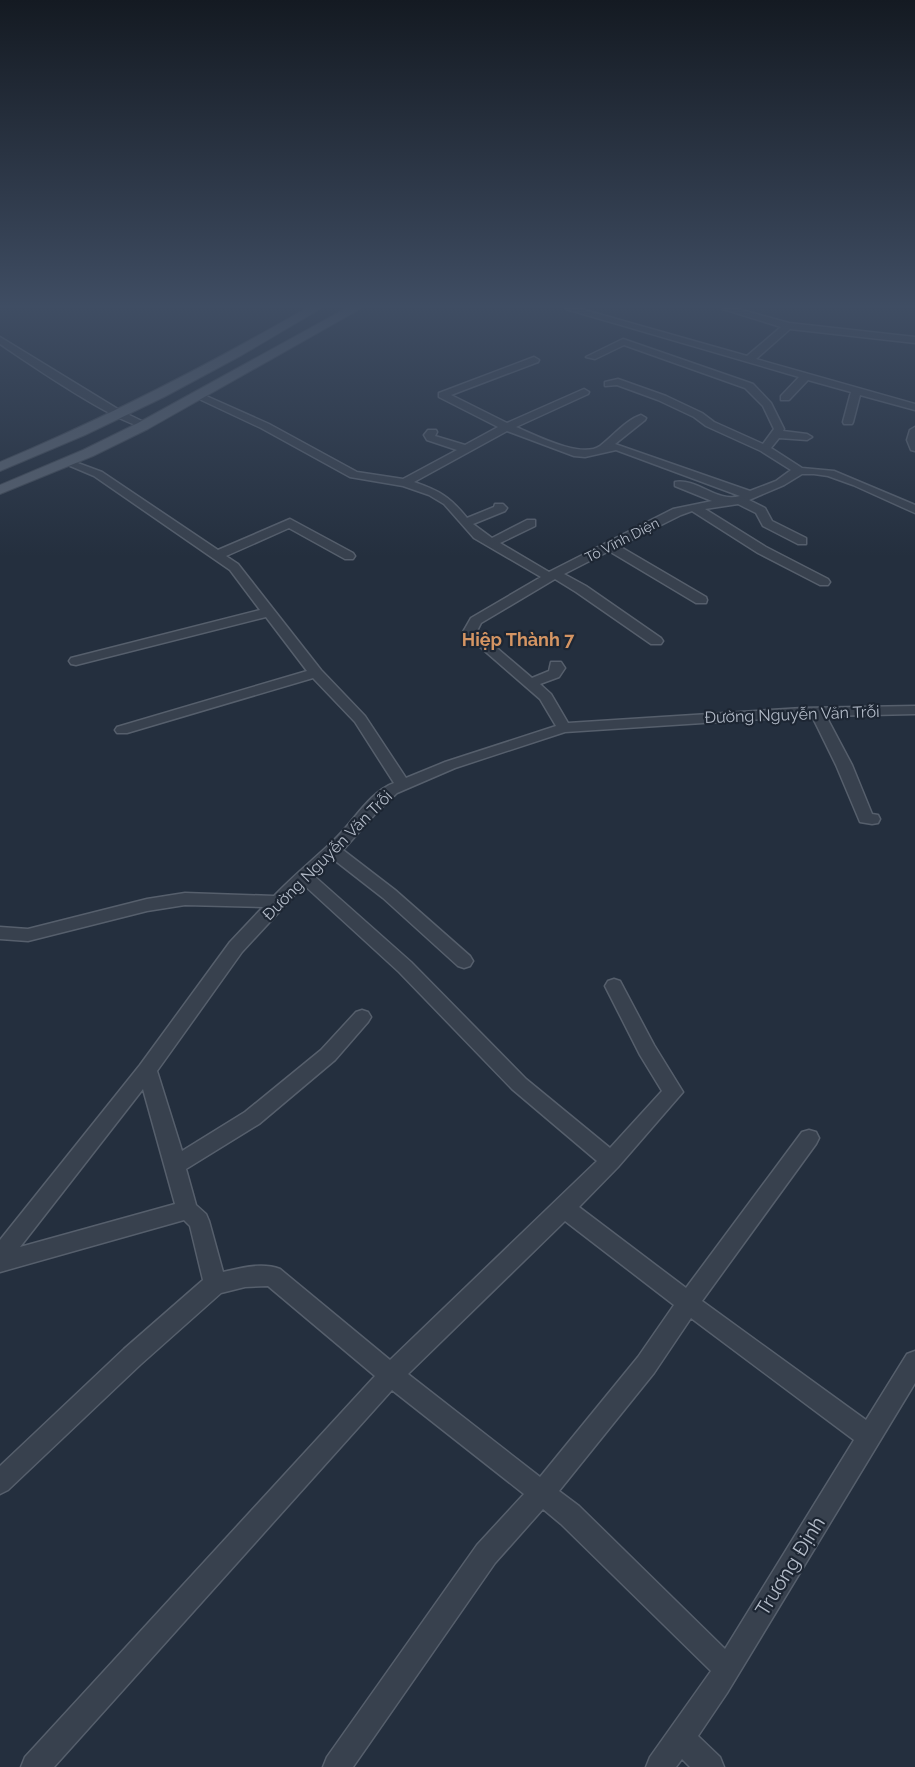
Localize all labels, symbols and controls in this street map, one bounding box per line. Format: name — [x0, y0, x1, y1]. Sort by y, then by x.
street label: Tô Vĩnh Diện — [582, 515, 662, 565]
district label: Hiệp Thành 7 — [462, 629, 575, 650]
street label: Đường Nguyễn Văn Trỗi — [704, 702, 880, 727]
street label: Đường Nguyễn Văn Trỗi — [259, 787, 396, 924]
street label: Trương Định — [750, 1512, 830, 1620]

